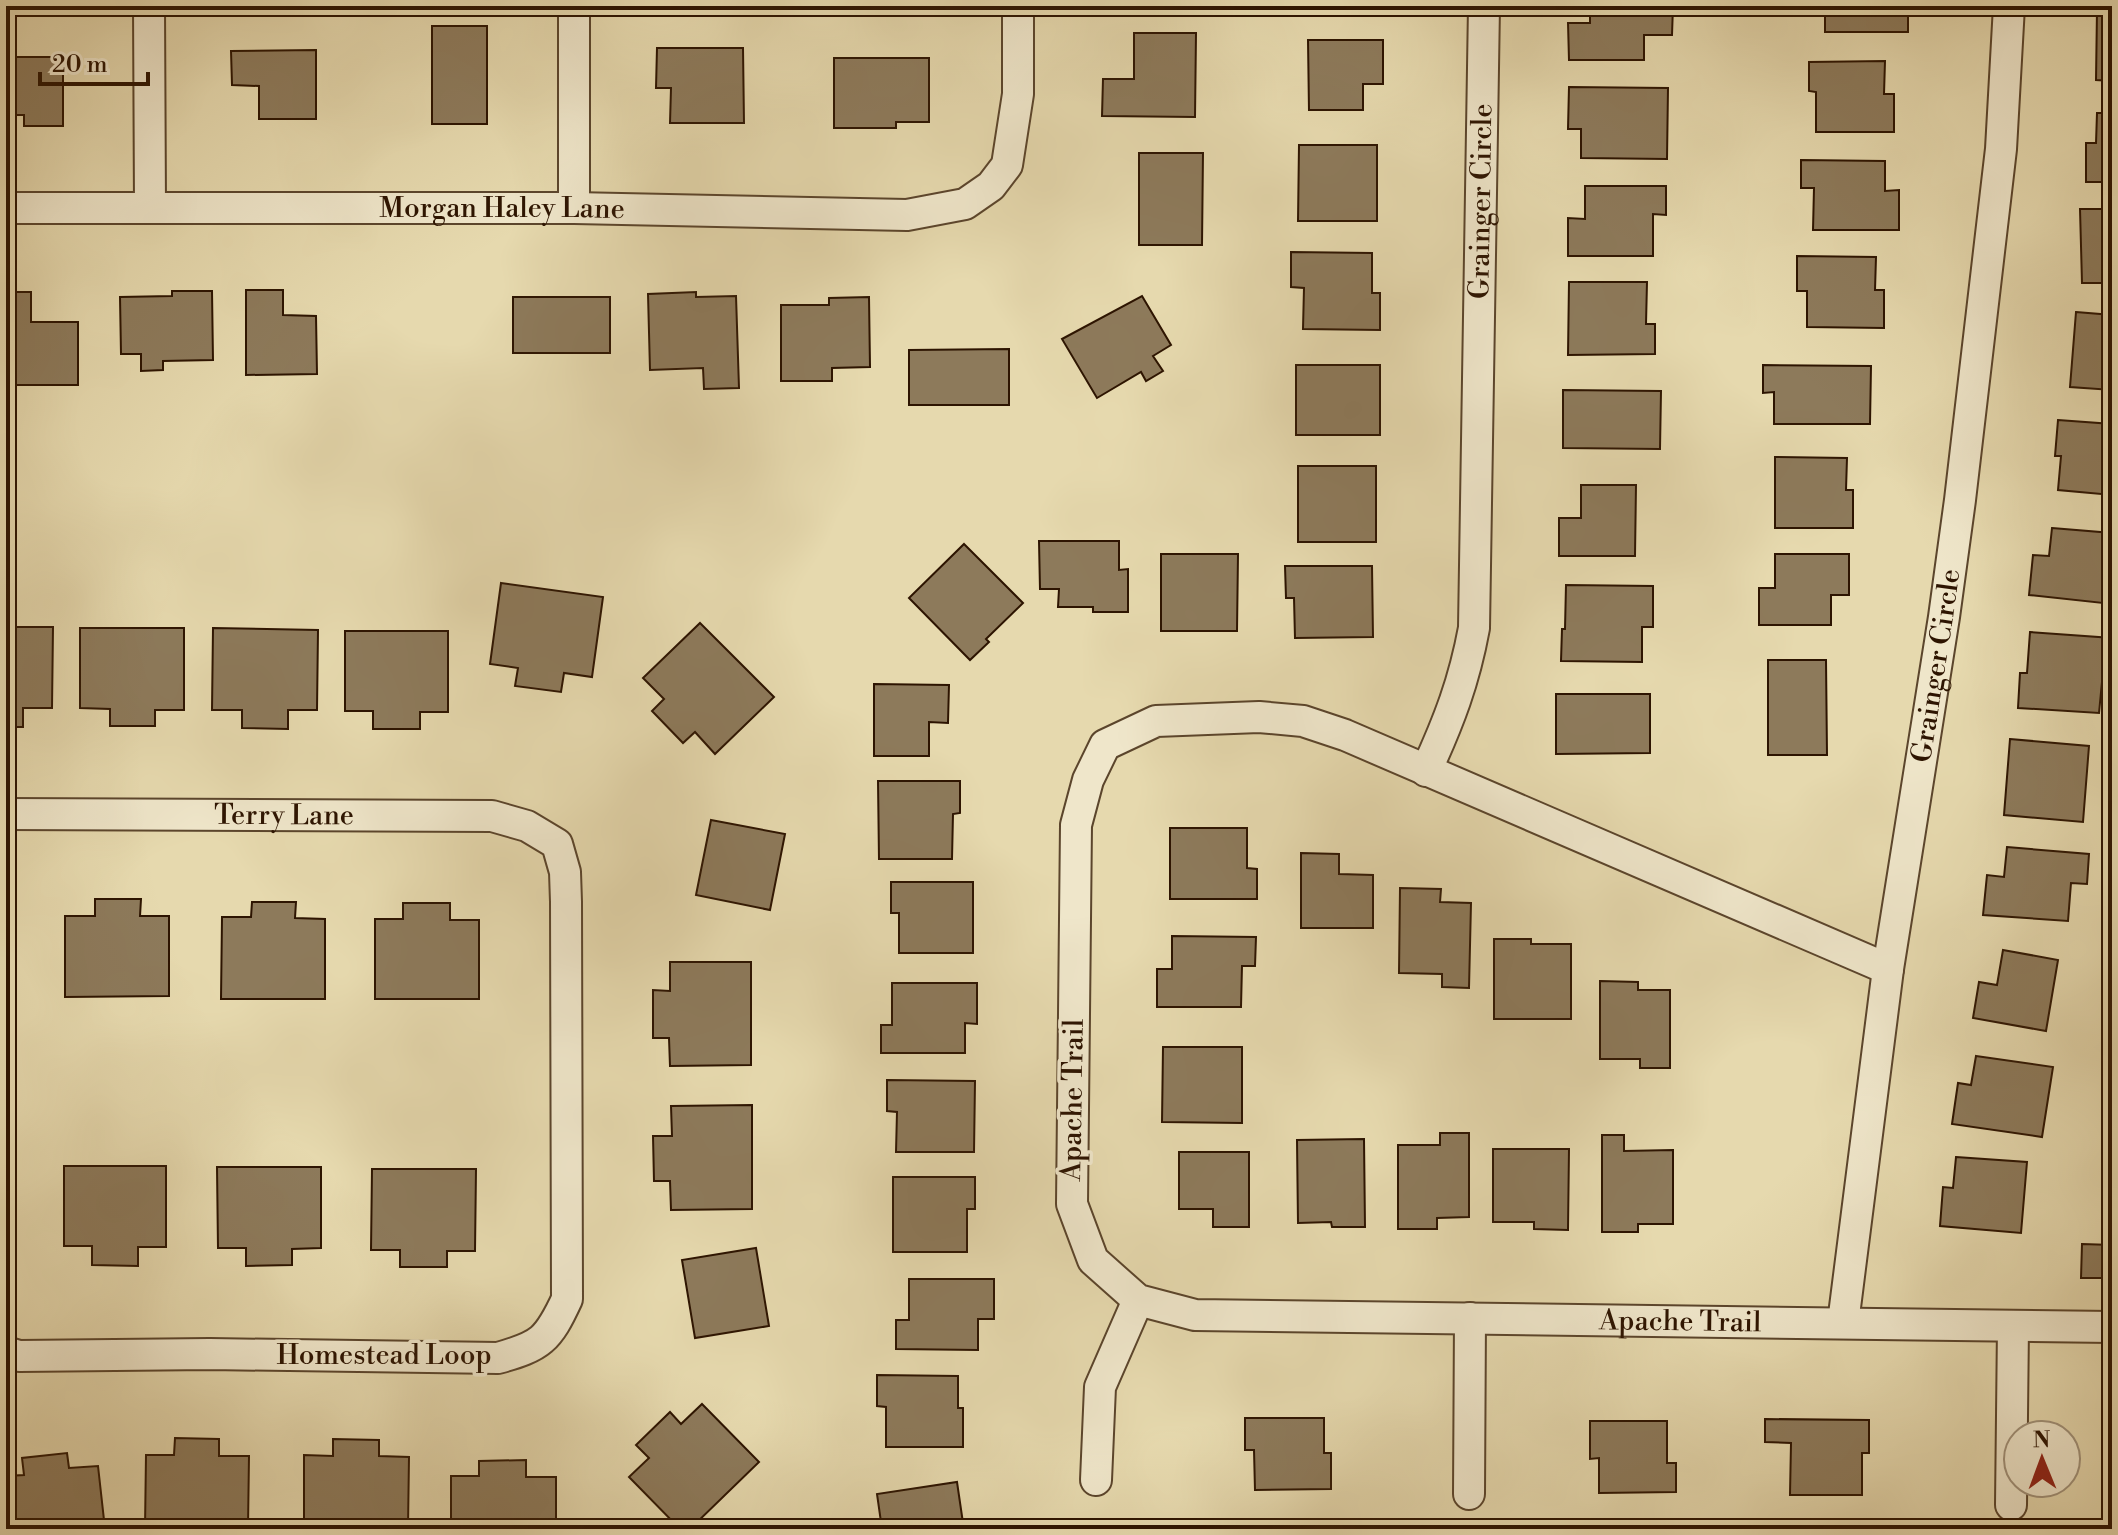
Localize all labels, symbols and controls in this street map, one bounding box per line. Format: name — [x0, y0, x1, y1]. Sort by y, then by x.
scale bar — [40, 36, 148, 86]
text: 20 m — [52, 50, 108, 80]
street label: Grainger Circle — [1462, 103, 1500, 299]
street label: Morgan Haley Lane — [379, 191, 625, 227]
street label: Grainger Circle — [1904, 567, 1968, 765]
street label: Terry Lane — [214, 797, 354, 833]
street label: Apache Trail — [1054, 1019, 1092, 1182]
street label: Apache Trail — [1598, 1303, 1762, 1340]
street label: Homestead Loop — [276, 1338, 492, 1373]
north arrow — [2002, 1419, 2082, 1499]
text: N — [2033, 1427, 2051, 1454]

